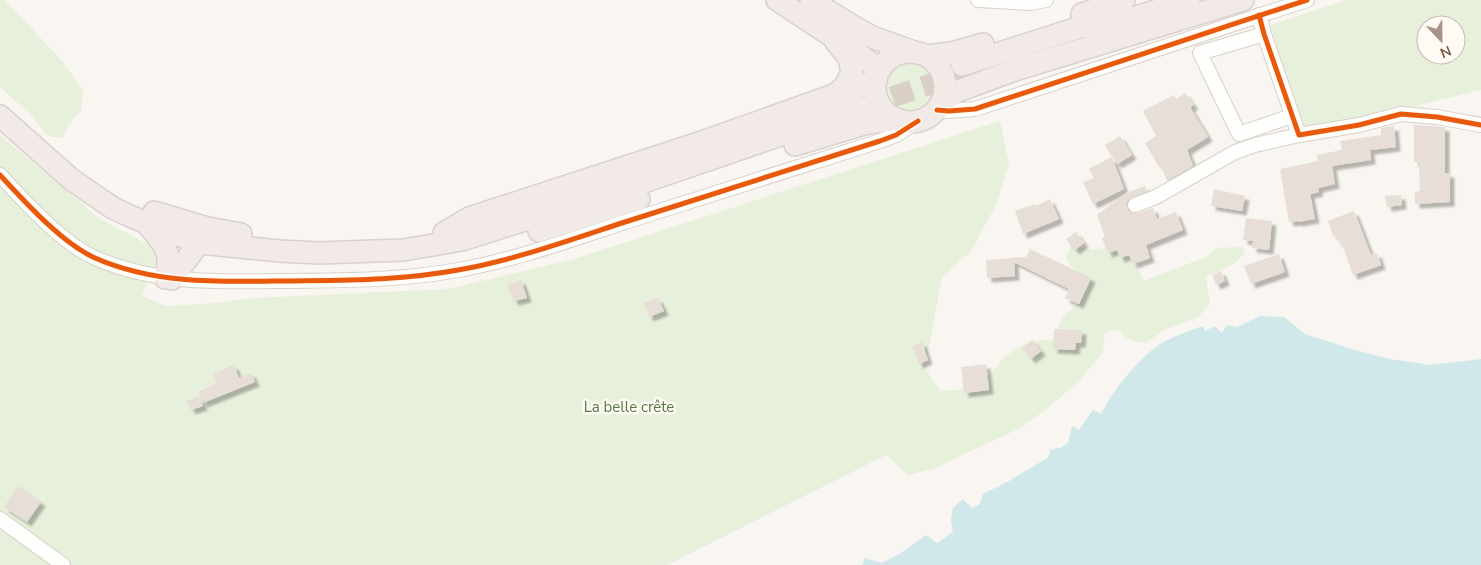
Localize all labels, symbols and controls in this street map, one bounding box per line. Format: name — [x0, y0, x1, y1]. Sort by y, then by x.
north arrow — [1416, 15, 1466, 65]
text: N — [1437, 41, 1454, 62]
park label: La belle crête — [584, 397, 674, 417]

